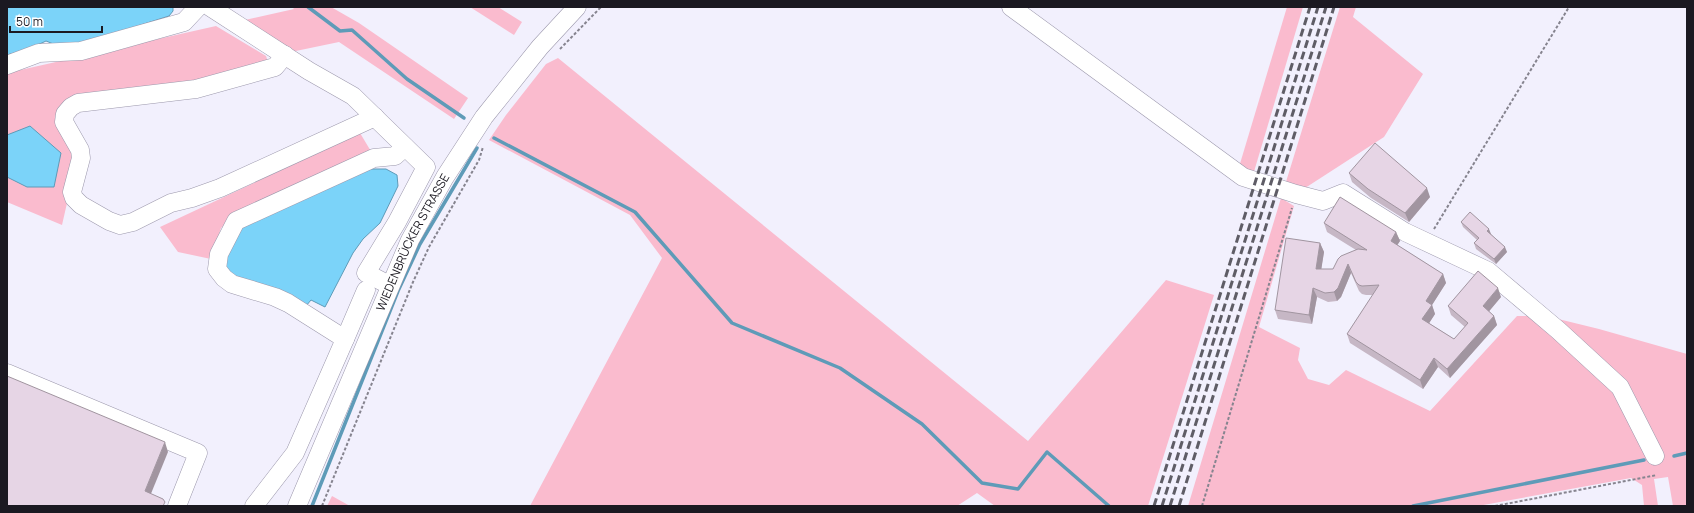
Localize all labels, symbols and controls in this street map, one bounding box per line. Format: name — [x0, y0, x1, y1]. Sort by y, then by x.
scale bar — [10, 8, 102, 34]
text: 50 m — [16, 13, 43, 30]
street label: WIEDENBRÜCKER STRASSE — [372, 170, 453, 314]

